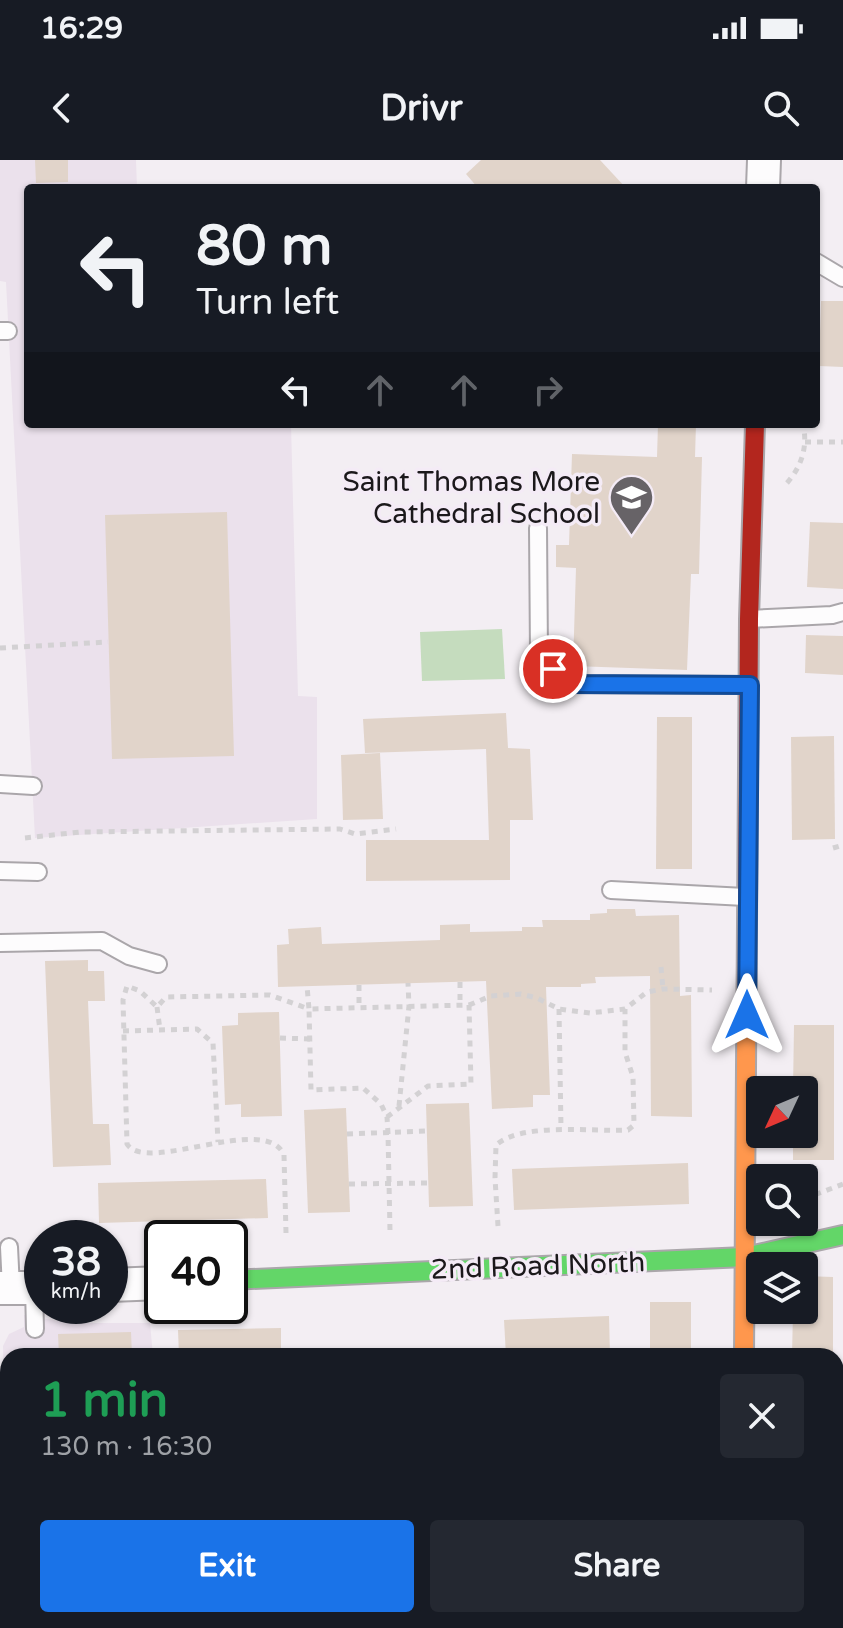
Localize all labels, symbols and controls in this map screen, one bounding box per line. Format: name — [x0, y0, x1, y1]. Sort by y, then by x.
text: 16:29 — [40, 10, 123, 47]
icon: back — [40, 86, 84, 130]
icon: search — [759, 86, 803, 130]
text: Drivr — [380, 87, 463, 130]
text: 80 m — [196, 213, 332, 280]
icon: left — [64, 216, 168, 320]
text: Turn left — [196, 281, 339, 324]
icon: left — [274, 368, 318, 412]
icon: ahead — [358, 368, 402, 412]
icon: ahead — [442, 368, 486, 412]
icon: right — [526, 368, 570, 412]
place label: Saint Thomas More Cathedral School — [342, 465, 600, 531]
school or university icon: Saint Thomas More Cathedral School — [607, 474, 655, 537]
pin — [519, 635, 587, 703]
icon: arrive — [531, 647, 575, 691]
position arrow — [705, 973, 789, 1057]
north arrow — [746, 1076, 818, 1148]
map controls — [746, 1076, 818, 1324]
button: search — [746, 1164, 818, 1236]
speed limit sign: 40 — [144, 1220, 248, 1324]
text: 38 — [51, 1238, 101, 1286]
street label: 2nd Road North — [430, 1245, 646, 1287]
button: layers — [746, 1252, 818, 1324]
text: km/h — [51, 1280, 101, 1304]
text: 1 min — [40, 1372, 168, 1430]
button: close — [720, 1374, 804, 1458]
text: 130 m · 16:30 — [40, 1431, 212, 1462]
button: Exit — [40, 1520, 414, 1612]
button: Share — [430, 1520, 804, 1612]

